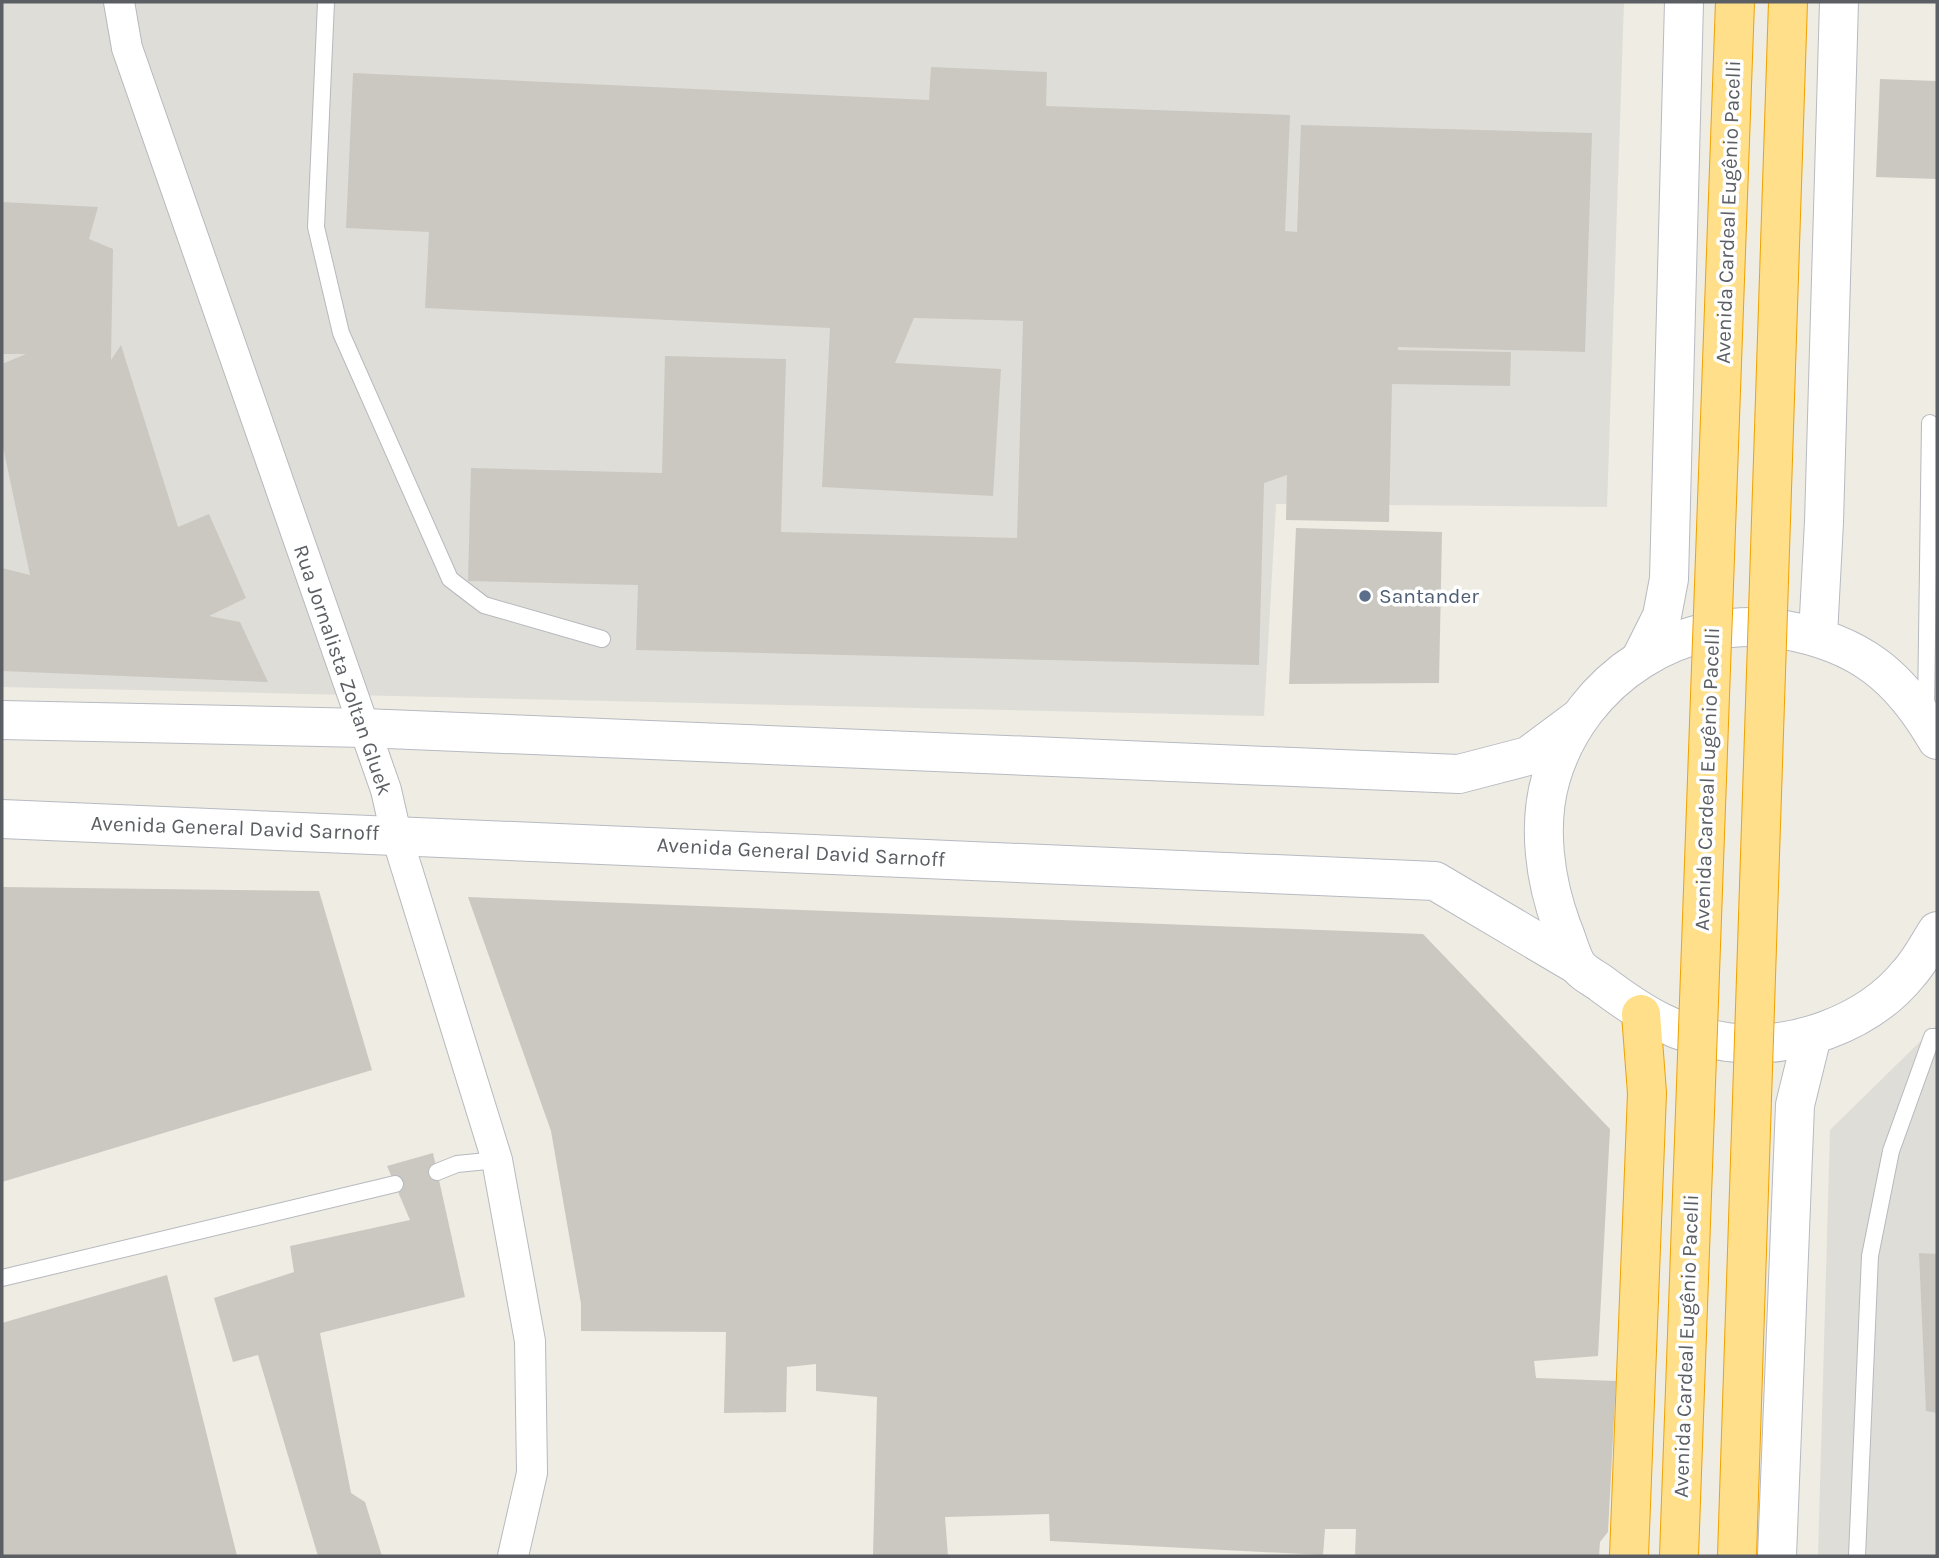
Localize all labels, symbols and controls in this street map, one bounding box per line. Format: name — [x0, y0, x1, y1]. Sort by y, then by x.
street label: Avenida Cardeal Eugênio Pacelli — [1711, 60, 1745, 364]
street label: Rua Jornalista Zoltan Gluek — [289, 542, 397, 798]
place label: Santander — [1379, 584, 1479, 608]
marker: Santander — [1357, 588, 1373, 604]
street label: Avenida Cardeal Eugênio Pacelli — [1690, 627, 1724, 931]
street label: Avenida General David Sarnoff — [90, 811, 380, 845]
street label: Avenida General David Sarnoff — [656, 832, 947, 872]
street label: Avenida Cardeal Eugênio Pacelli — [1669, 1194, 1703, 1498]

